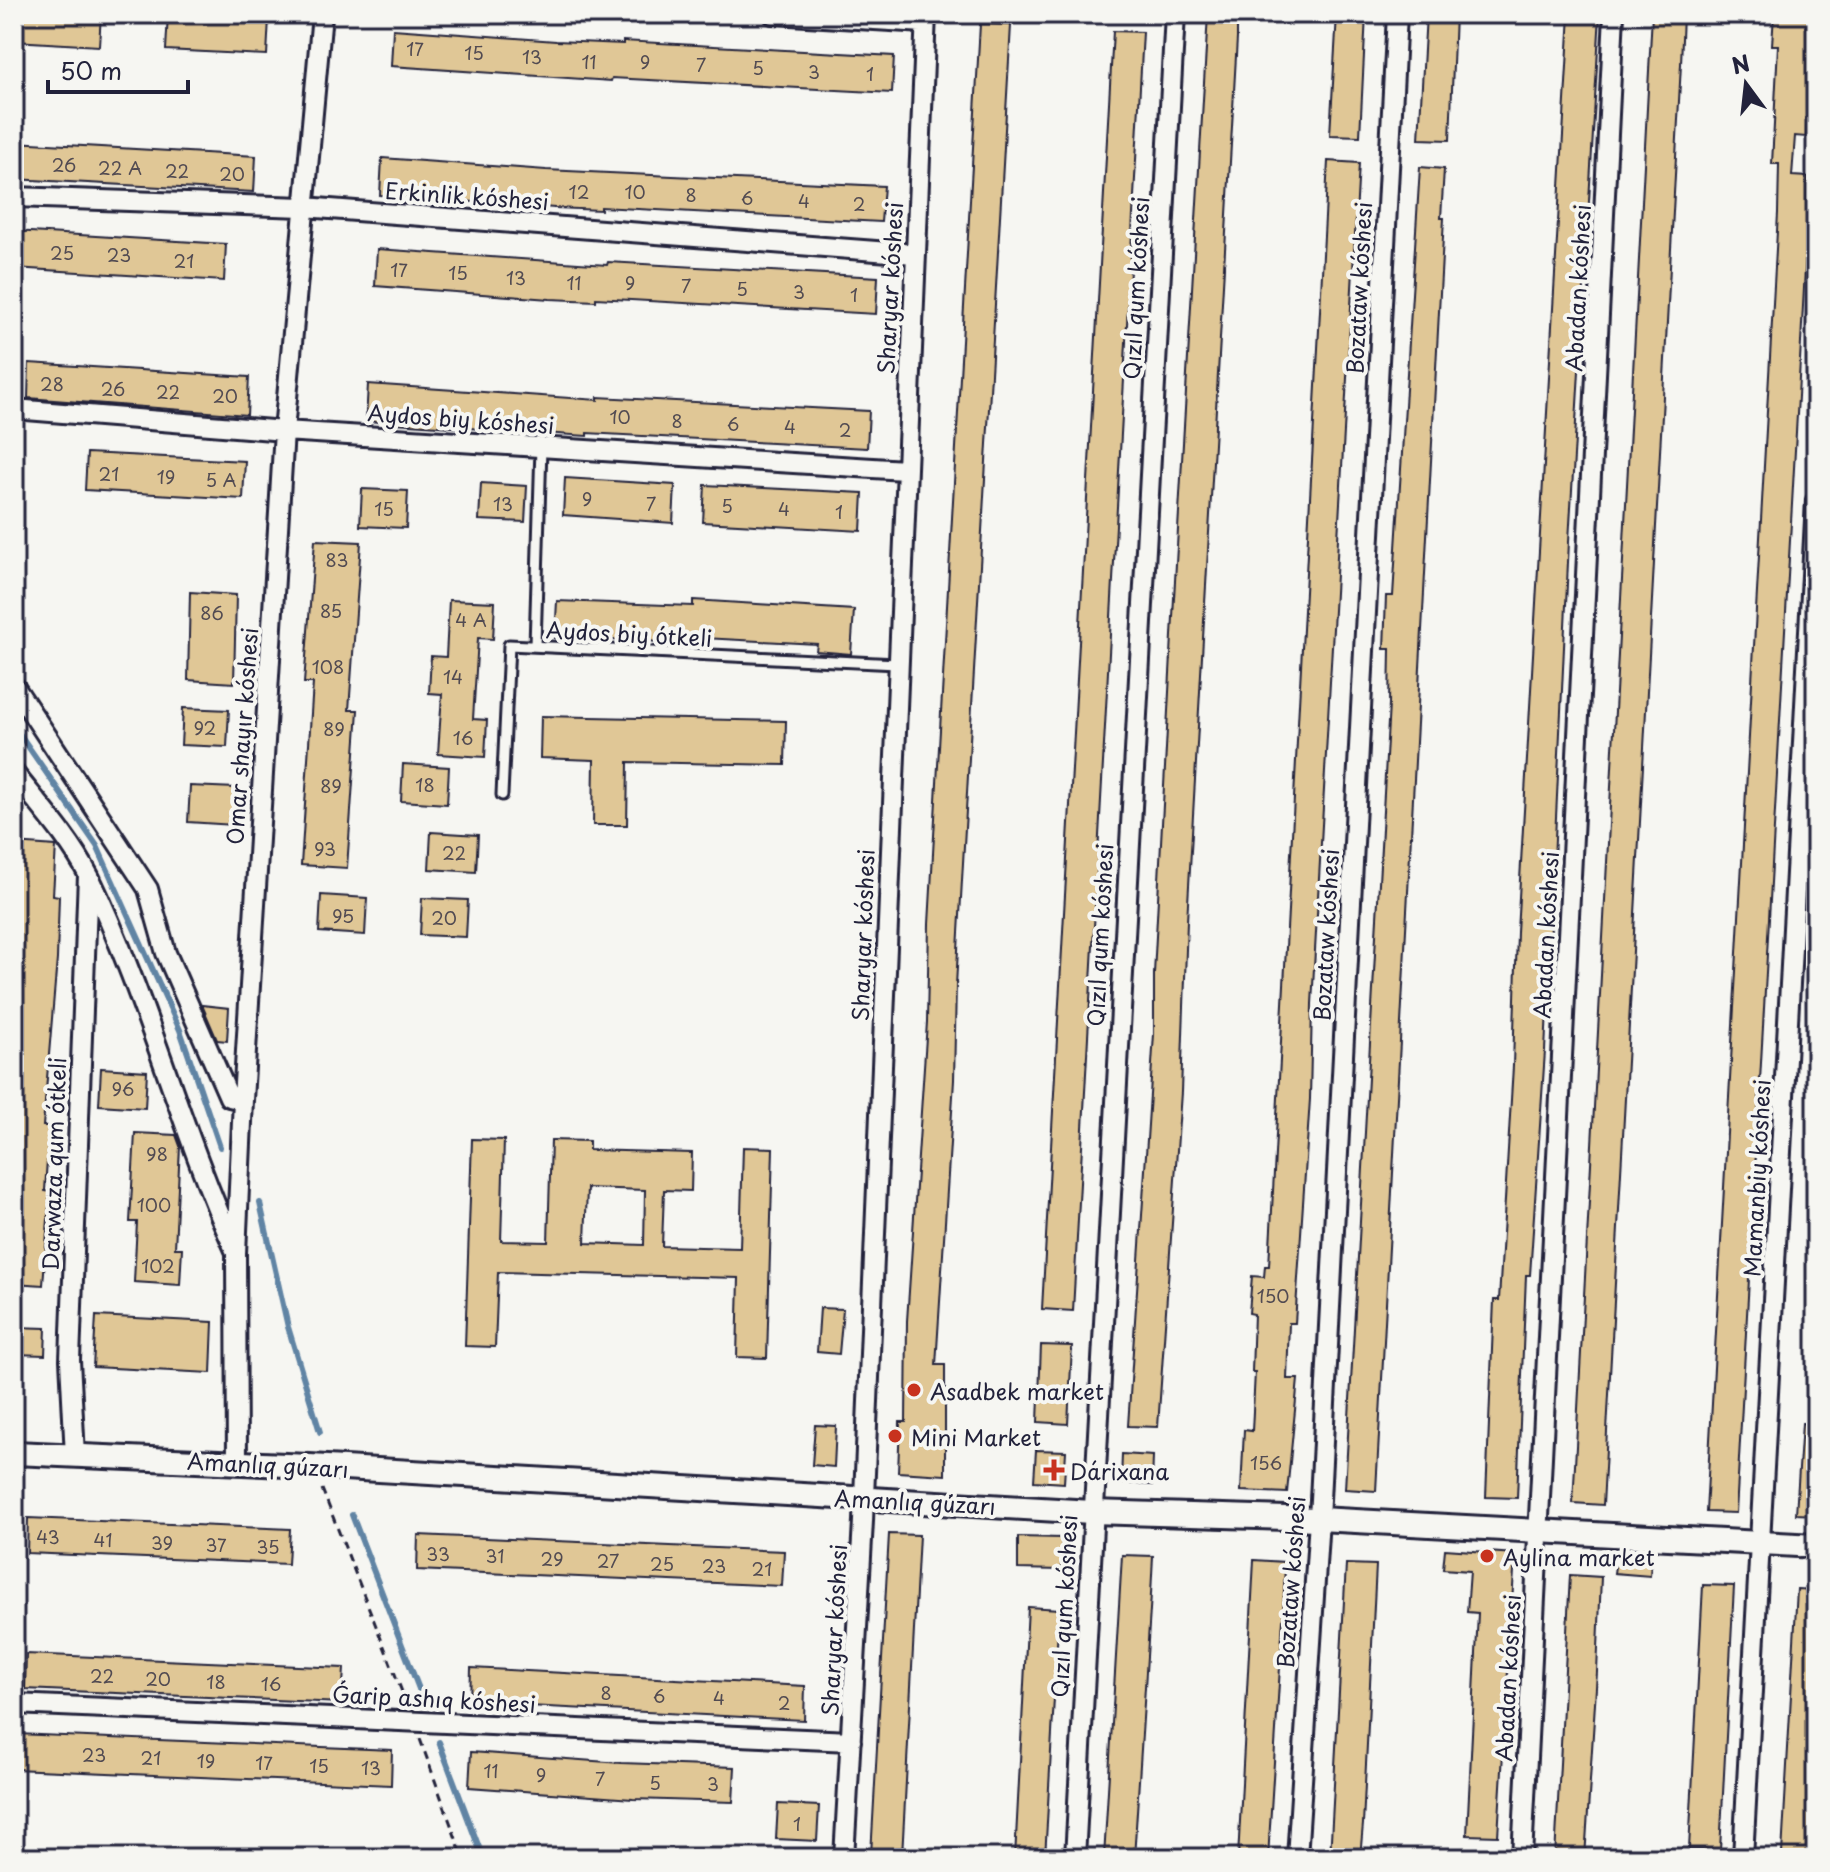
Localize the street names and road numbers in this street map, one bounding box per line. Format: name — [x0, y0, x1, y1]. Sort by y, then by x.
street label: Erkinlik kóshesi — [384, 173, 550, 217]
street label: Qızıl qum kóshesi — [1114, 196, 1156, 380]
street label: Sharyar kóshesi — [868, 201, 910, 375]
street label: Bozataw kóshesi — [1337, 201, 1379, 375]
street label: Abadan kóshesi — [1556, 204, 1598, 372]
street label: Aydos biy kóshesi — [366, 395, 556, 441]
street label: Aydos biy ótkeli — [545, 612, 713, 654]
street label: Omar shayır kóshesi — [217, 626, 265, 846]
street label: Qızıl qum kóshesi — [1078, 843, 1120, 1027]
street label: Sharyar kóshesi — [843, 848, 881, 1022]
street label: Bozataw kóshesi — [1304, 848, 1346, 1022]
street label: Abadan kóshesi — [1524, 851, 1566, 1019]
street label: Darwaza qum ótkeli — [33, 1057, 73, 1271]
street label: Mamanbiy kóshesi — [1734, 1078, 1778, 1278]
street label: Amanlıq gúzarı — [186, 1443, 350, 1485]
street label: Amanlıq gúzarı — [833, 1480, 997, 1522]
street label: Bozataw kóshesi — [1268, 1495, 1312, 1669]
street label: Qızıl qum kóshesi — [1042, 1514, 1084, 1698]
street label: Sharyar kóshesi — [812, 1543, 854, 1717]
street label: Abadan kóshesi — [1486, 1594, 1528, 1762]
street label: Ǵarip ashıq kóshesi — [331, 1676, 537, 1720]

